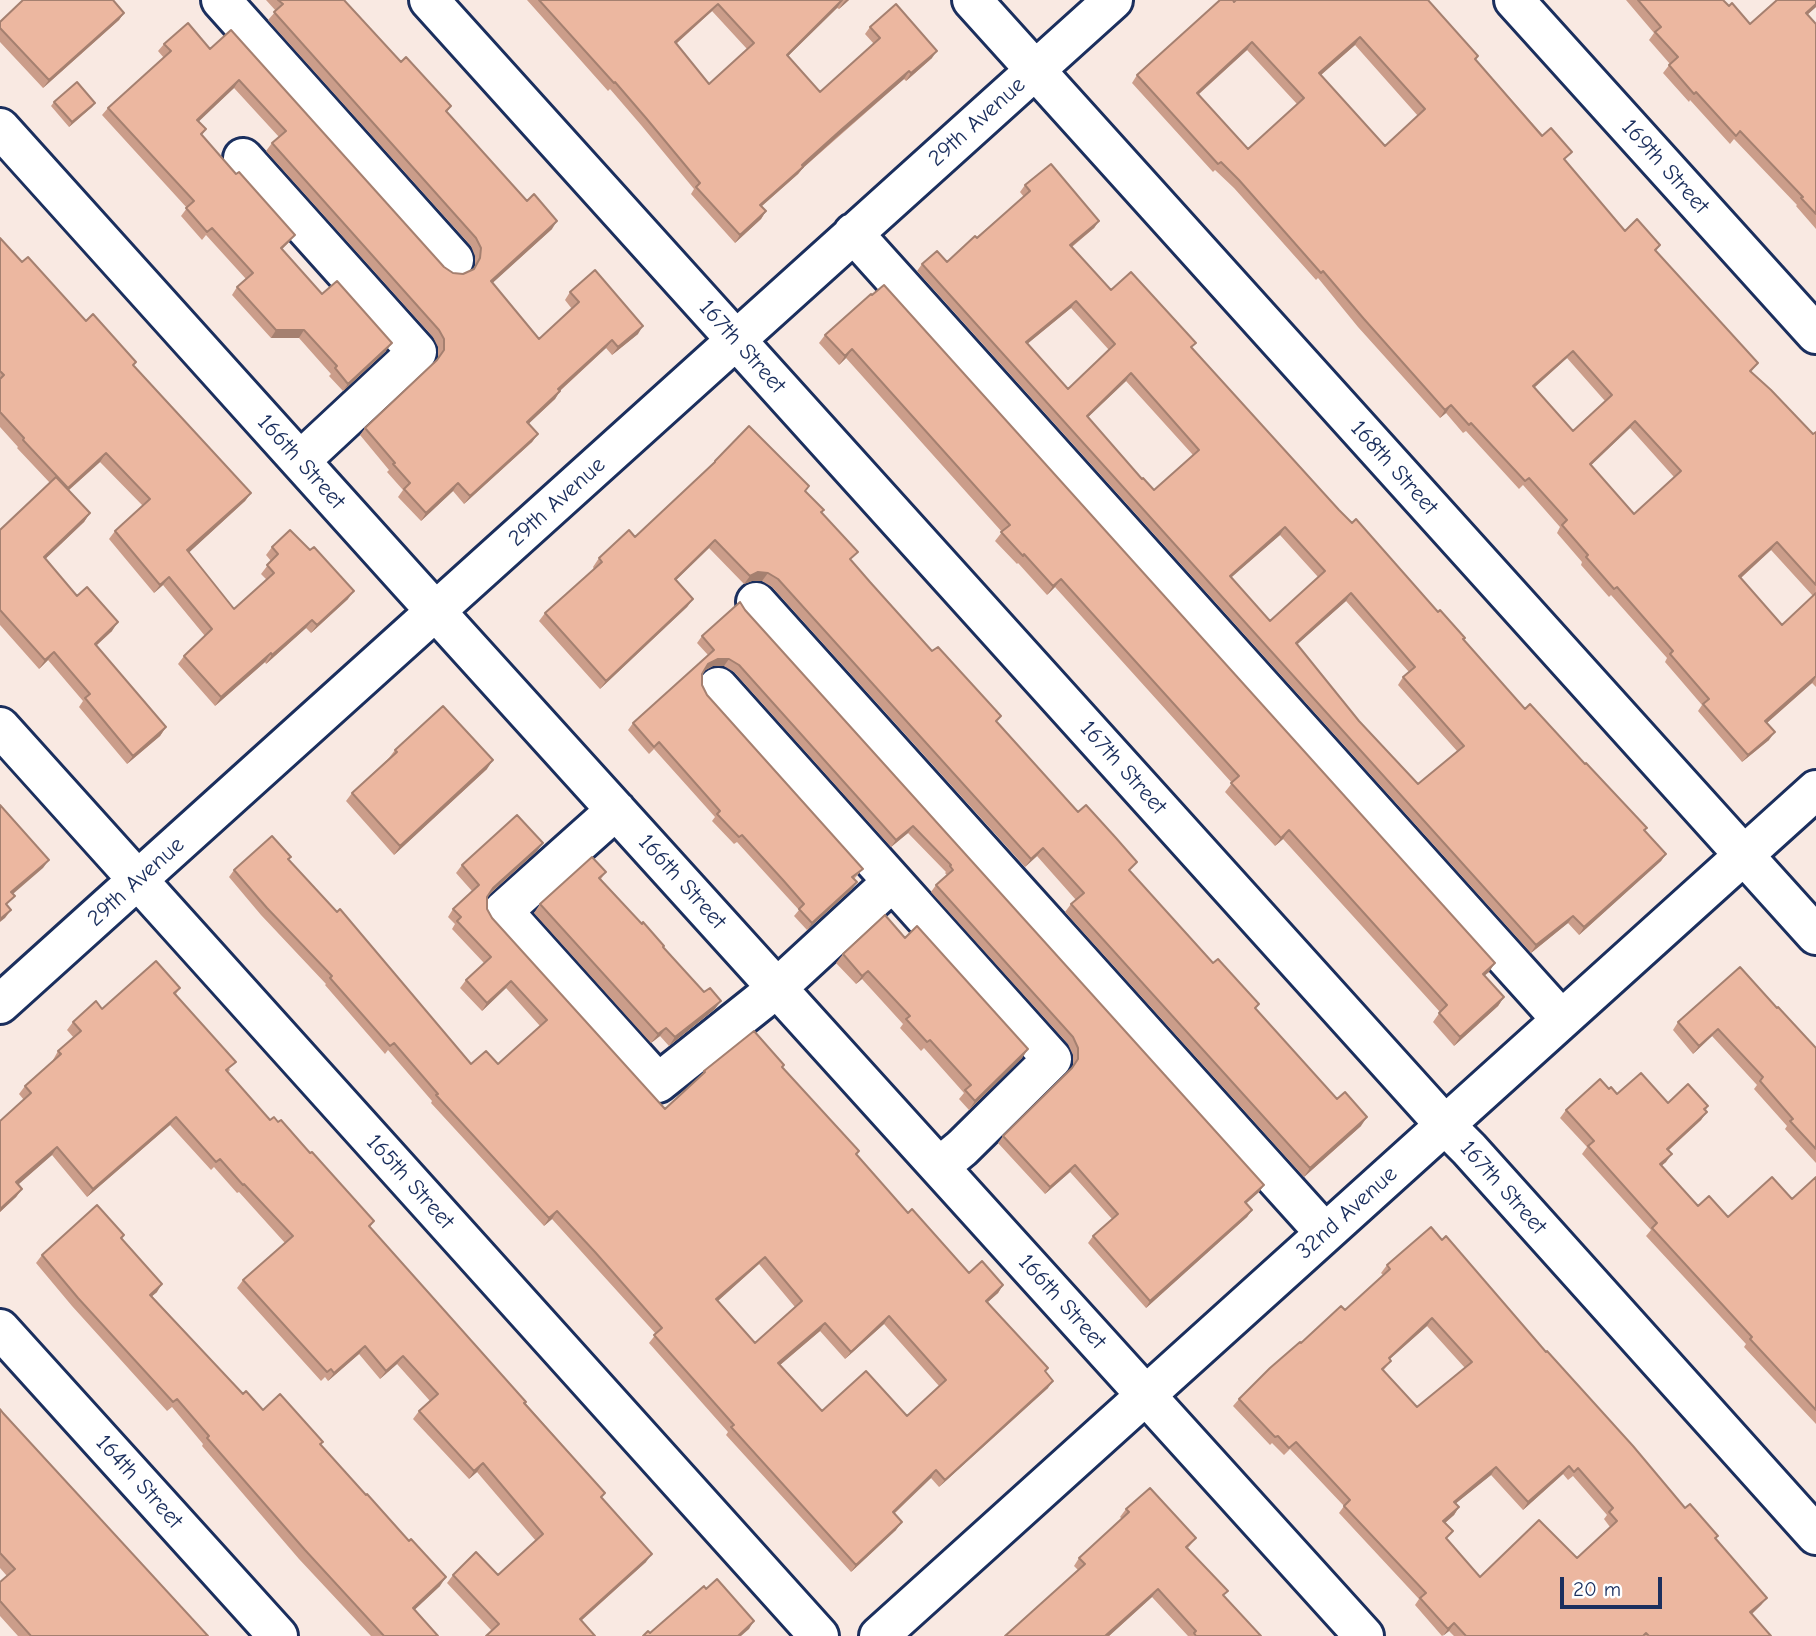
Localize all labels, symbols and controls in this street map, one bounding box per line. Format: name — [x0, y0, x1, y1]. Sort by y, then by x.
street label: 29th Avenue — [923, 71, 1031, 173]
street label: 169th Street — [1615, 114, 1715, 220]
street label: 167th Street — [693, 294, 791, 400]
street label: 166th Street — [251, 409, 351, 515]
street label: 168th Street — [1344, 415, 1444, 521]
street label: 29th Avenue — [503, 451, 611, 553]
street label: 167th Street — [1074, 715, 1172, 821]
street label: 166th Street — [632, 829, 732, 935]
street label: 29th Avenue — [82, 831, 190, 933]
street label: 165th Street — [360, 1129, 460, 1235]
street label: 167th Street — [1454, 1135, 1552, 1241]
street label: 32nd Avenue — [1291, 1160, 1403, 1266]
street label: 166th Street — [1012, 1249, 1112, 1355]
street label: 164th Street — [90, 1429, 188, 1535]
scale bar — [1564, 1562, 1666, 1606]
text: 20 m — [1573, 1577, 1621, 1601]

